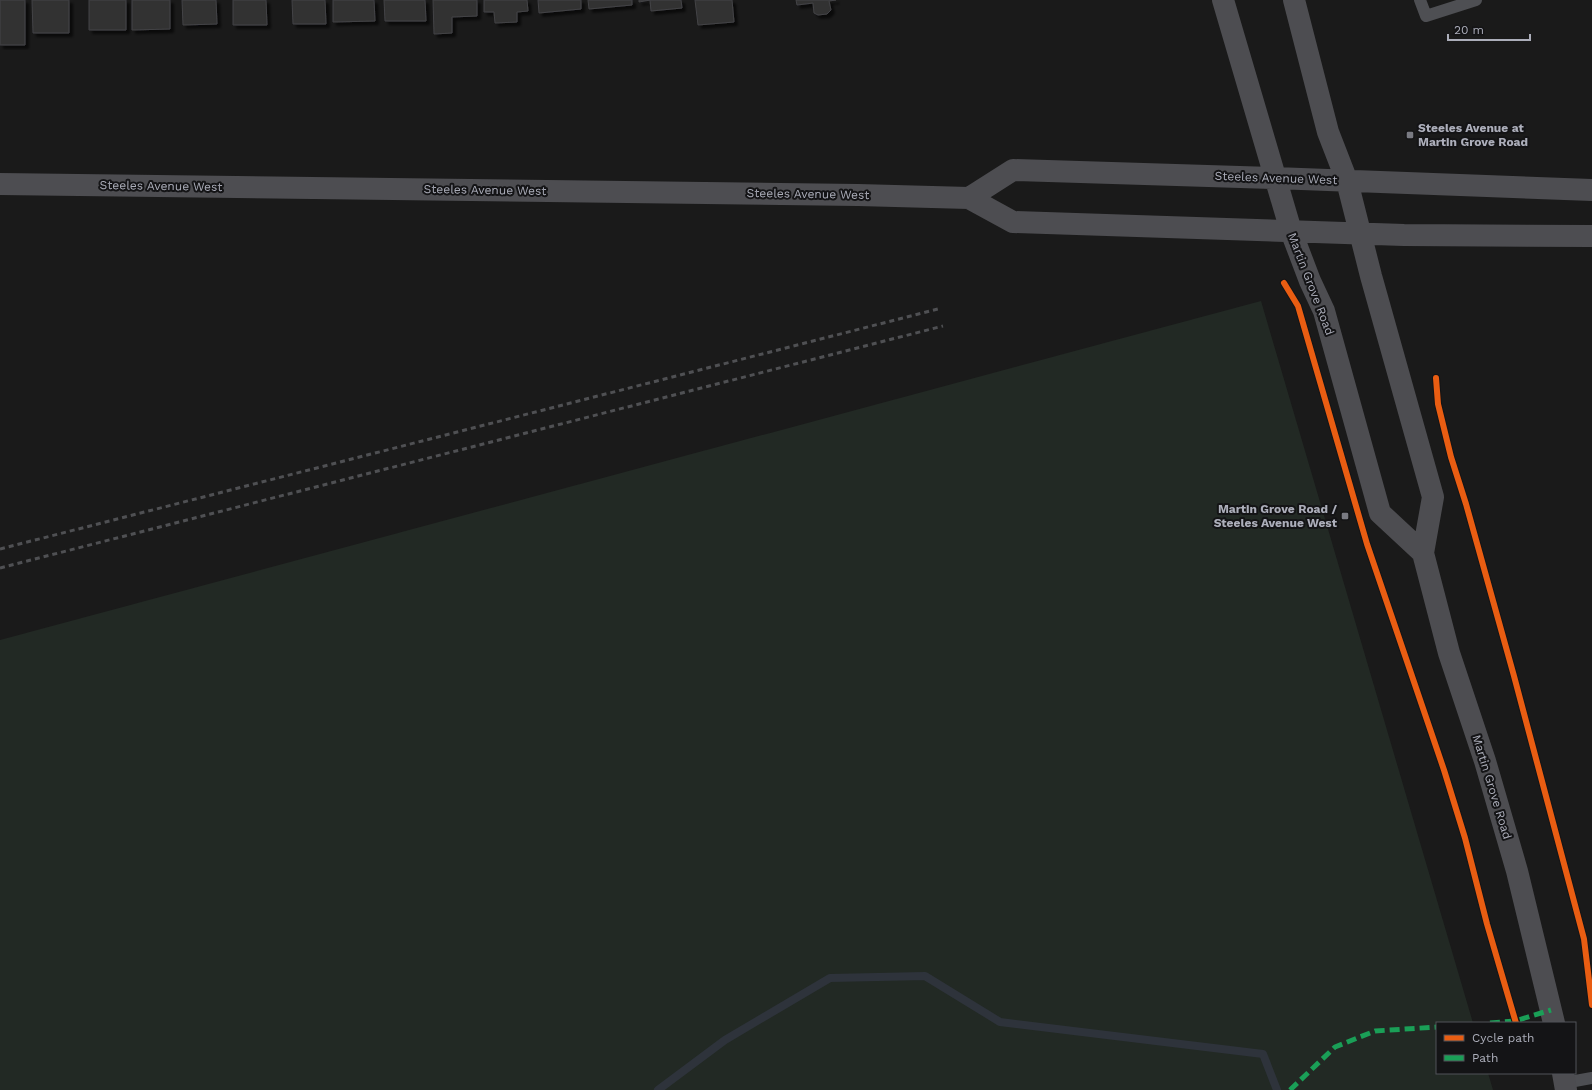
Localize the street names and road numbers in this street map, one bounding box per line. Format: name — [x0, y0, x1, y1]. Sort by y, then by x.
street label: Steeles Avenue West — [1214, 169, 1338, 187]
street label: Steeles Avenue West — [100, 178, 222, 194]
street label: Steeles Avenue West — [424, 182, 546, 198]
street label: Steeles Avenue West — [747, 186, 869, 202]
street label: Martin Grove Road — [1285, 231, 1337, 337]
street label: Martin Grove Road — [1469, 733, 1515, 841]

